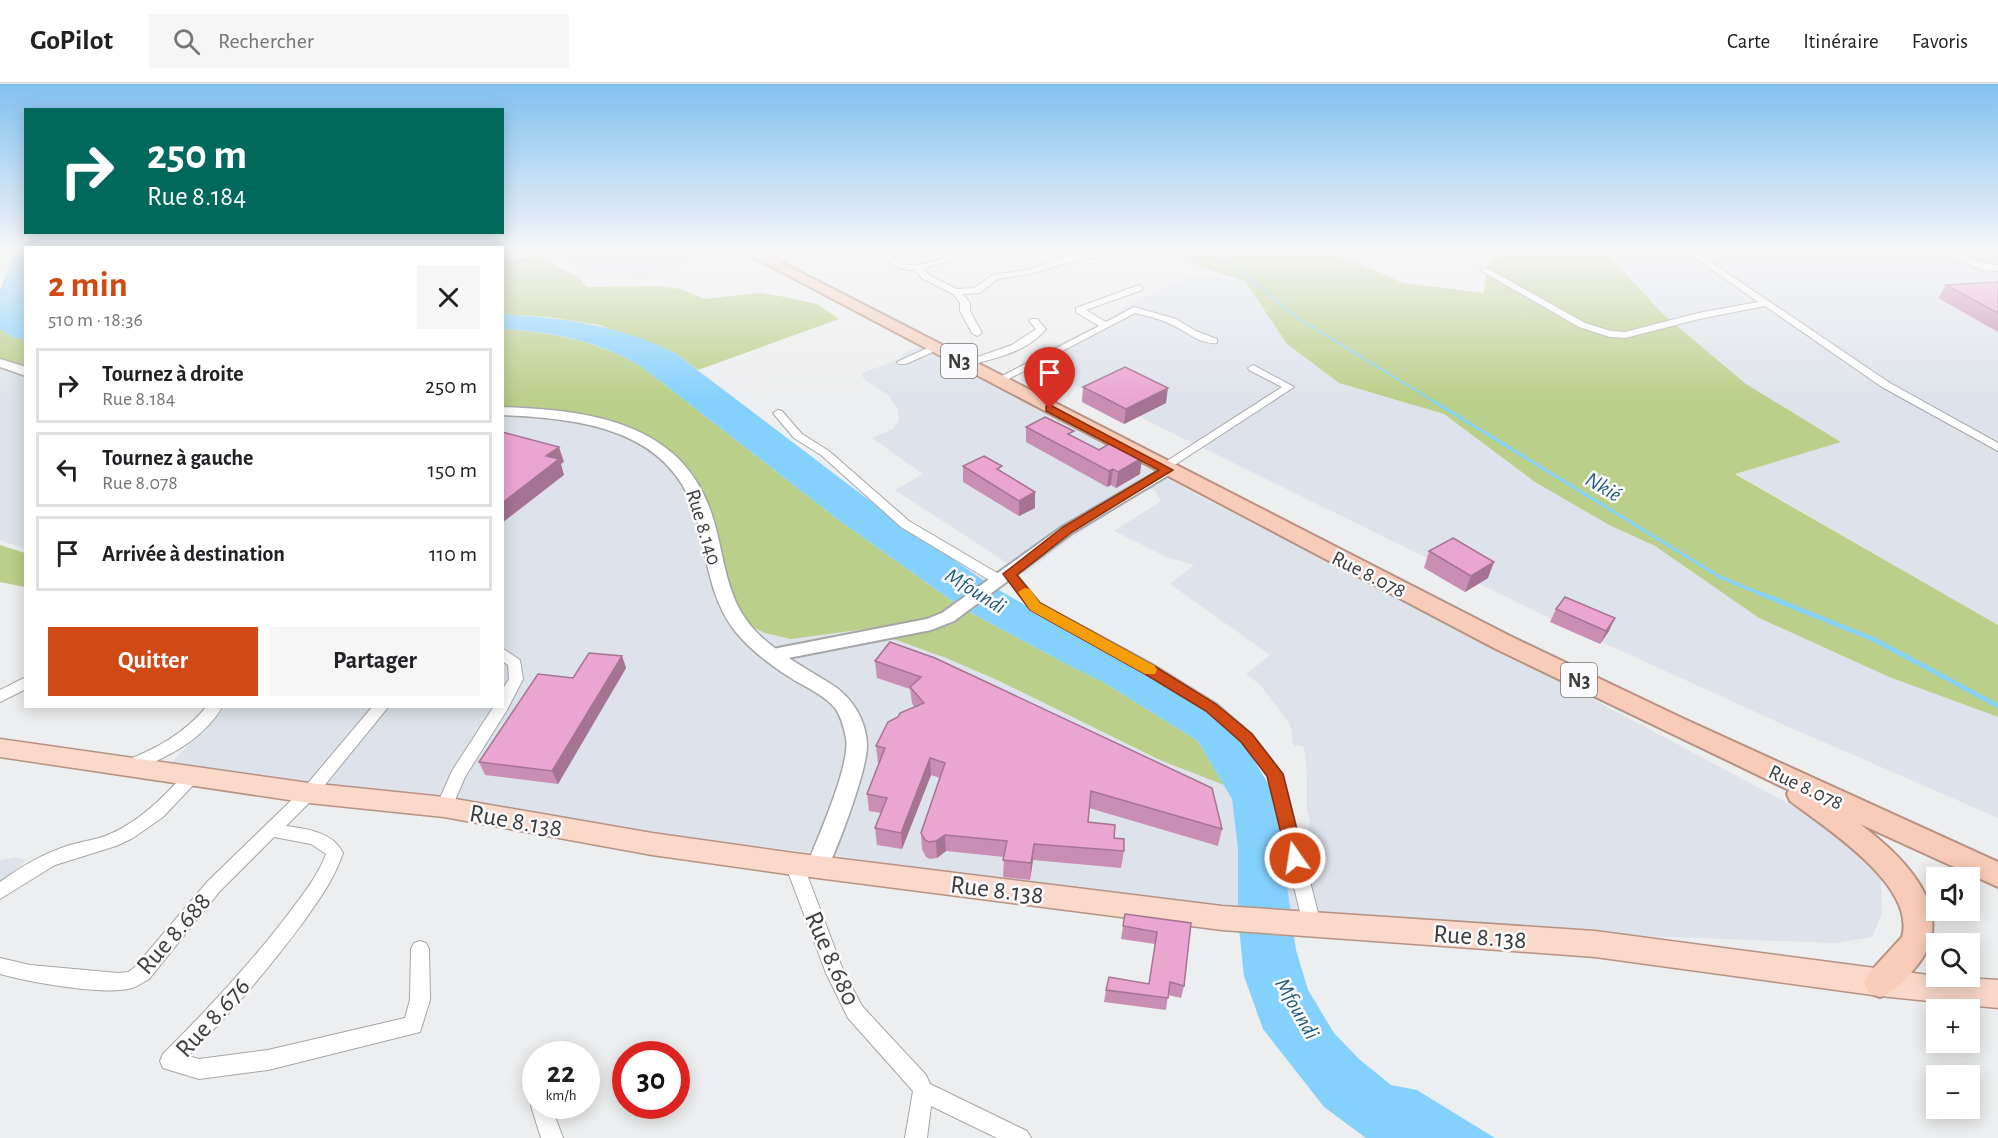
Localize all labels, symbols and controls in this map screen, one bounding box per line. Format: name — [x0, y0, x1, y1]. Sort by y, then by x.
search box — [149, 14, 569, 68]
icon: search — [170, 25, 203, 58]
text: GoPilot — [30, 27, 113, 55]
text: Rechercher — [218, 30, 314, 52]
text: Carte — [1727, 31, 1770, 52]
text: Itinéraire — [1803, 31, 1879, 52]
text: Favoris — [1912, 31, 1968, 52]
icon: right — [48, 132, 126, 210]
text: 250 m — [147, 134, 247, 176]
text: Rue 8.184 — [147, 183, 246, 210]
button: close — [417, 266, 480, 329]
text: 2 min — [48, 267, 128, 303]
text: 510 m · 18:36 — [48, 310, 143, 330]
road number: N3 — [941, 344, 977, 378]
pin — [1024, 347, 1075, 409]
icon: arrive — [1033, 356, 1066, 389]
text: Tournez à droite — [102, 363, 244, 385]
icon: right — [51, 369, 84, 402]
text: 250 m — [425, 375, 477, 397]
text: Rue 8.184 — [102, 389, 175, 409]
text: Tournez à gauche — [102, 447, 253, 469]
icon: left — [51, 453, 84, 486]
text: 150 m — [427, 459, 477, 481]
water label: Nkié — [1582, 468, 1625, 506]
text: Rue 8.078 — [102, 473, 178, 493]
street label: Rue 8.140 — [682, 487, 725, 568]
icon: arrive — [51, 537, 84, 570]
text: Arrivée à destination — [102, 543, 285, 565]
text: 110 m — [429, 543, 477, 565]
street label: Rue 8.078 — [1329, 547, 1409, 602]
water label: Mfoundi — [941, 564, 1010, 618]
button: Quitter — [48, 627, 258, 696]
button: Partager — [270, 627, 480, 696]
road number: N3 — [1561, 663, 1597, 697]
street label: Rue 8.078 — [1765, 761, 1846, 814]
street label: Rue 8.138 — [467, 800, 564, 842]
position arrow — [1263, 826, 1327, 890]
map controls — [1926, 867, 1980, 1119]
button: sound — [1926, 867, 1980, 921]
street label: Rue 8.138 — [949, 871, 1045, 909]
street label: Rue 8.688 — [132, 888, 216, 979]
street label: Rue 8.680 — [800, 907, 864, 1009]
street label: Rue 8.138 — [1432, 921, 1528, 953]
button: search — [1926, 933, 1980, 987]
street label: Rue 8.676 — [171, 973, 255, 1062]
water label: Mfoundi — [1271, 974, 1323, 1043]
button: + — [1926, 999, 1980, 1053]
speed limit sign: 30 — [612, 1041, 690, 1119]
text: 22 — [547, 1058, 575, 1088]
button: − — [1926, 1065, 1980, 1119]
text: km/h — [546, 1088, 576, 1103]

